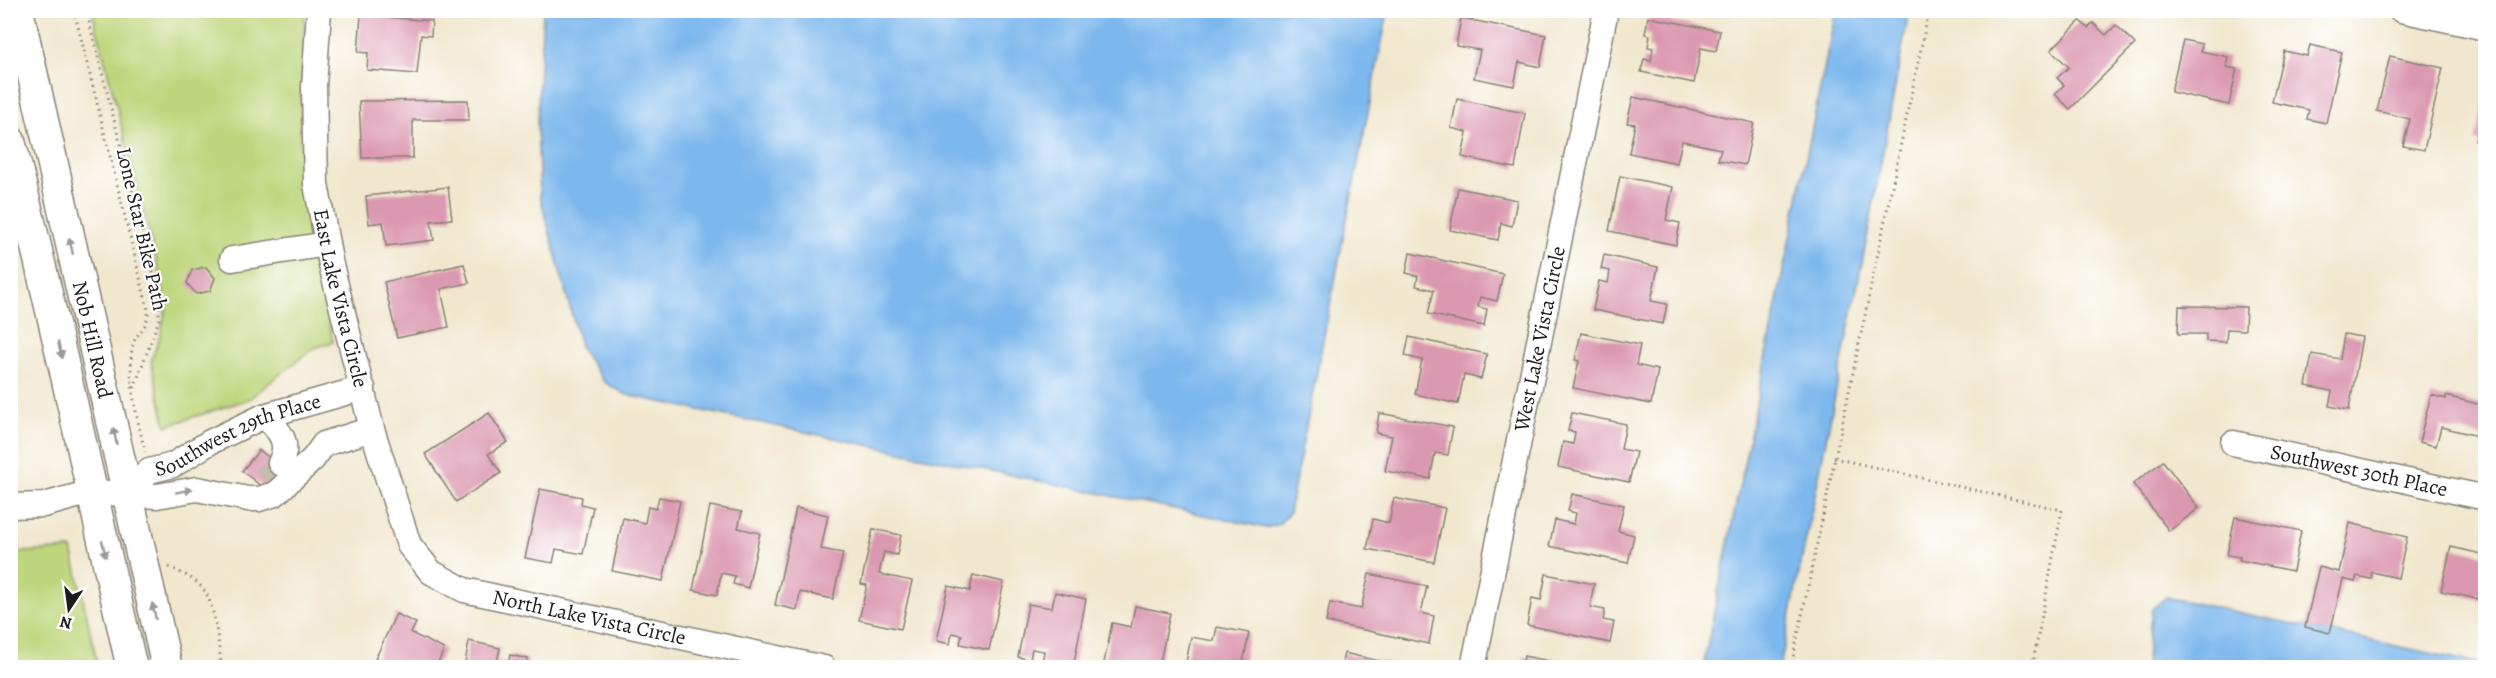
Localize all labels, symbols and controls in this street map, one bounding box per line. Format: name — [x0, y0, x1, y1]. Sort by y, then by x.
street label: Lone Star Bike Path — [110, 144, 174, 314]
street label: East Lake Vista Circle — [307, 206, 375, 390]
one-way arrow — [66, 236, 75, 255]
street label: West Lake Vista Circle — [1507, 244, 1572, 435]
street label: Nob Hill Road — [66, 278, 120, 402]
one-way arrow — [56, 341, 66, 359]
street label: Southwest 29th Place — [152, 387, 324, 483]
one-way arrow — [110, 426, 119, 445]
street label: Southwest 30th Place — [2268, 438, 2450, 503]
one-way arrow — [175, 486, 194, 495]
one-way arrow — [100, 540, 109, 559]
north arrow — [39, 579, 99, 639]
street label: North Lake Vista Circle — [490, 583, 688, 652]
one-way arrow — [148, 601, 158, 620]
text: N — [57, 611, 74, 635]

